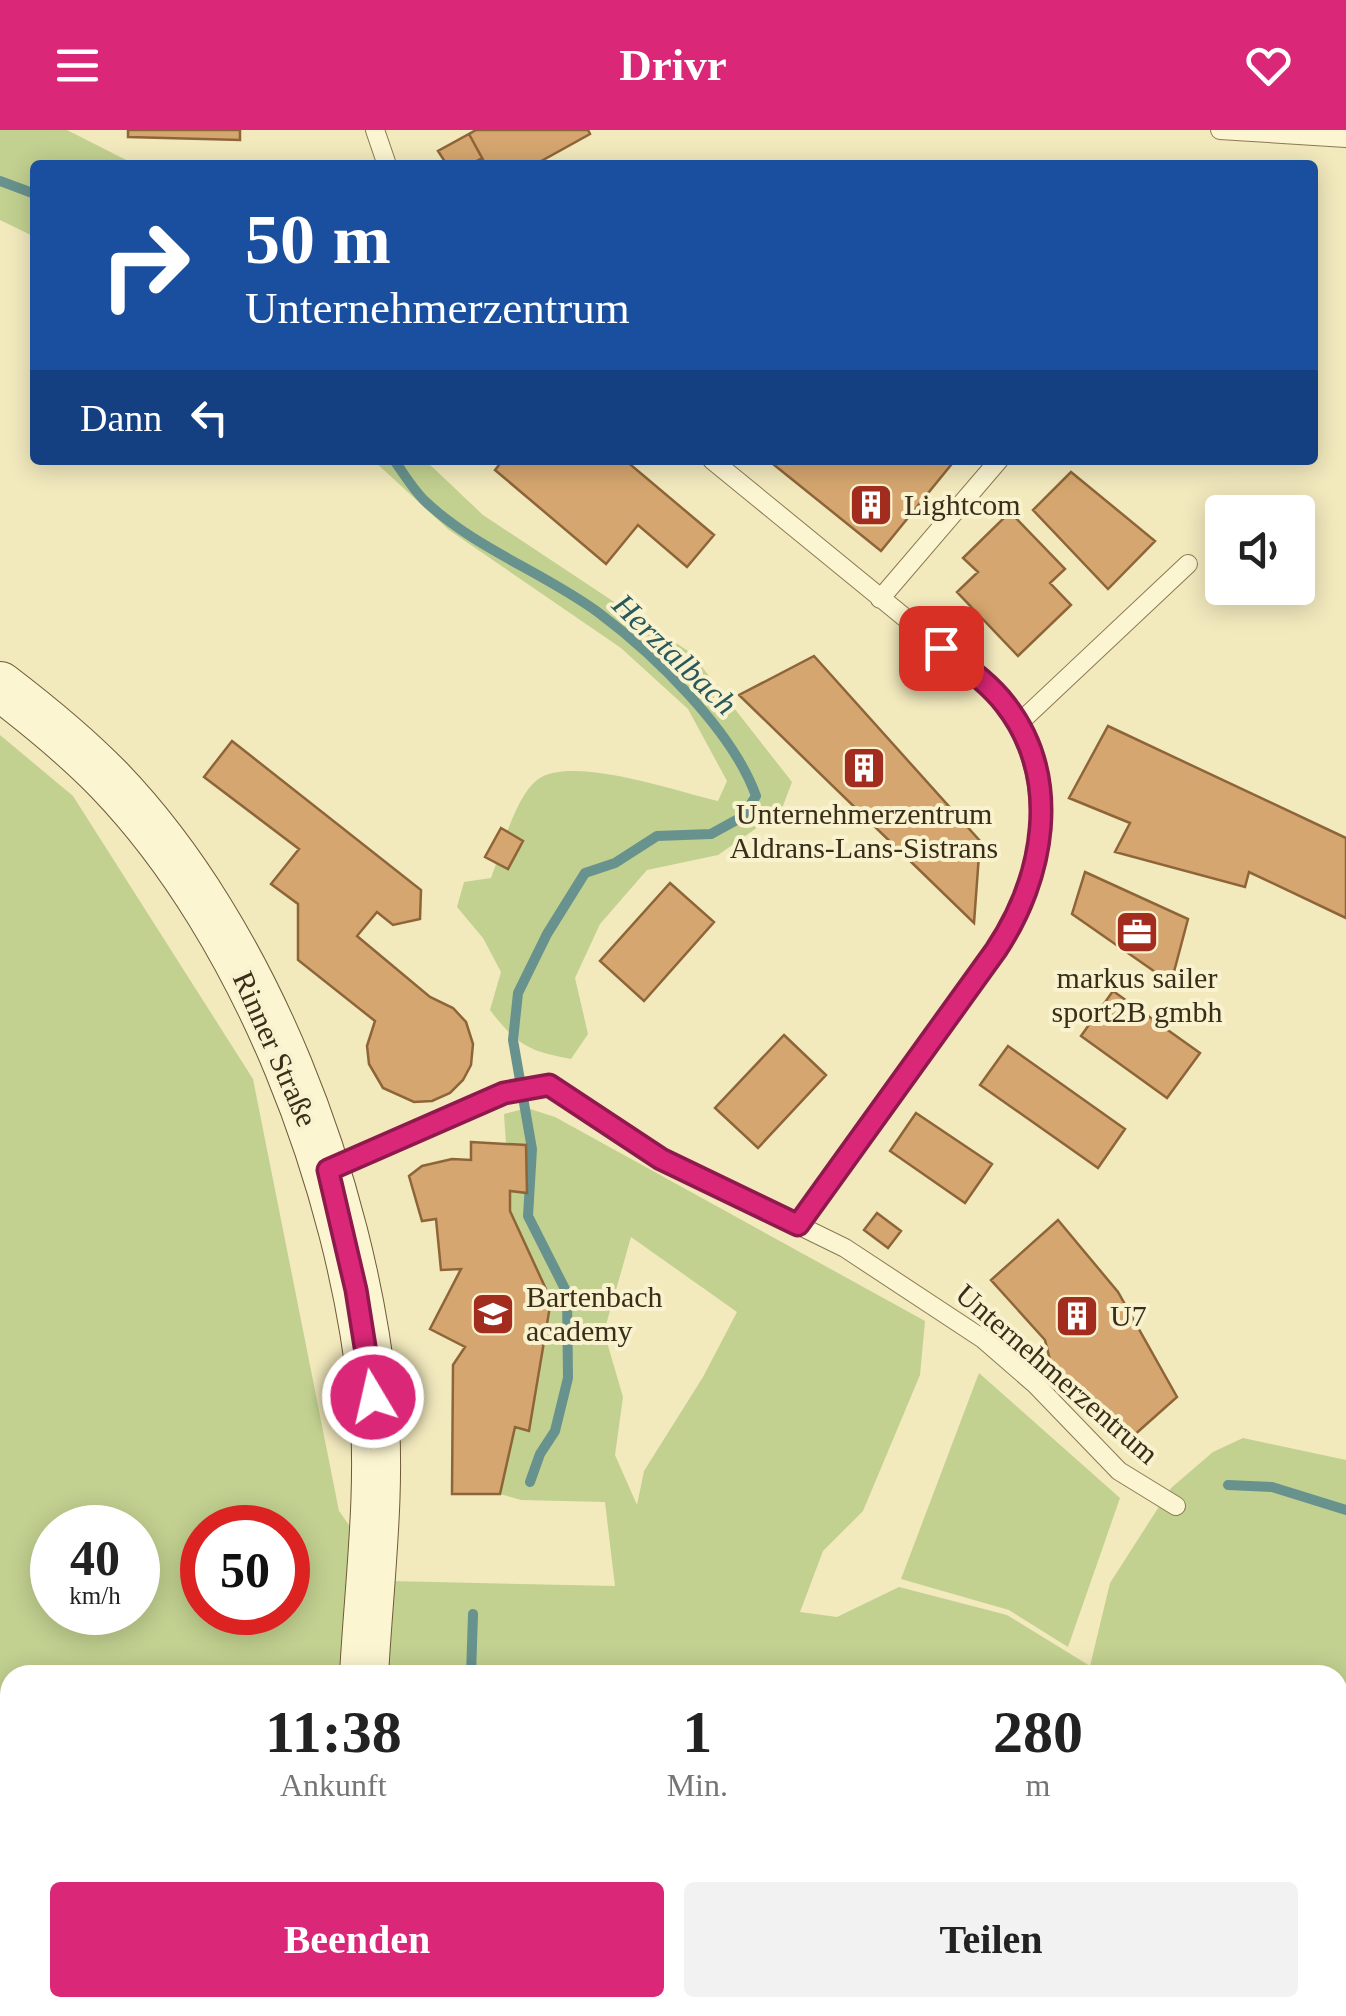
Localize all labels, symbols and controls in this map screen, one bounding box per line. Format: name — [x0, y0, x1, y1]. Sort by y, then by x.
icon: menu — [50, 38, 105, 93]
icon: heart — [1241, 38, 1296, 93]
text: Drivr — [619, 40, 727, 90]
icon: right — [80, 200, 210, 330]
text: 50 m — [245, 201, 391, 278]
text: Unternehmerzentrum — [245, 283, 630, 333]
icon: left — [182, 390, 237, 445]
text: Dann — [80, 397, 162, 439]
building icon: Lightcom — [848, 482, 894, 528]
place label: Lightcom — [904, 488, 1021, 521]
map controls — [1205, 495, 1315, 605]
button: sound — [1205, 495, 1315, 605]
water label: Herztalbach — [605, 585, 744, 722]
pin — [899, 606, 984, 691]
icon: arrive — [914, 621, 969, 676]
building icon: Unternehmerzentrum Aldrans-Lans-Sistrans — [841, 745, 887, 791]
place label: Unternehmerzentrum Aldrans-Lans-Sistrans — [730, 797, 998, 864]
office icon: markus sailer sport2B gmbh — [1114, 909, 1160, 955]
place label: markus sailer sport2B gmbh — [1052, 961, 1222, 1028]
street label: Rinner Straße — [227, 966, 324, 1131]
street label: Unternehmerzentrum — [950, 1277, 1165, 1470]
place label: Bartenbach academy — [526, 1280, 663, 1347]
school or university icon: Bartenbach academy — [470, 1291, 516, 1337]
building icon: U7 — [1054, 1293, 1100, 1339]
place label: U7 — [1110, 1299, 1147, 1332]
position arrow — [321, 1345, 425, 1449]
speed limit sign: 50 — [180, 1505, 310, 1635]
text: 40 — [70, 1530, 120, 1586]
text: km/h — [69, 1582, 121, 1609]
text: 11:38 — [265, 1699, 402, 1765]
text: 1 — [682, 1699, 712, 1765]
text: 280 — [993, 1699, 1083, 1765]
text: Ankunft — [280, 1767, 387, 1803]
text: Min. — [667, 1767, 728, 1803]
text: m — [1026, 1767, 1050, 1803]
button: Beenden — [50, 1882, 664, 1997]
button: Teilen — [684, 1882, 1298, 1997]

